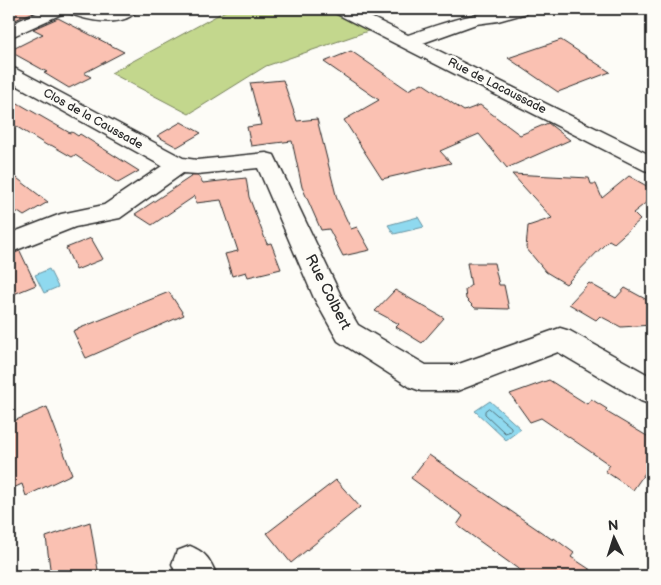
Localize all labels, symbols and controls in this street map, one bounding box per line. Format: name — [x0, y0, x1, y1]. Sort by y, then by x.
street label: Rue de Lacaussade — [445, 55, 549, 117]
street label: Clos de la Caussade — [41, 85, 145, 153]
street label: Rue Colbert — [301, 251, 355, 333]
north arrow — [588, 512, 638, 562]
text: N — [607, 517, 619, 534]

